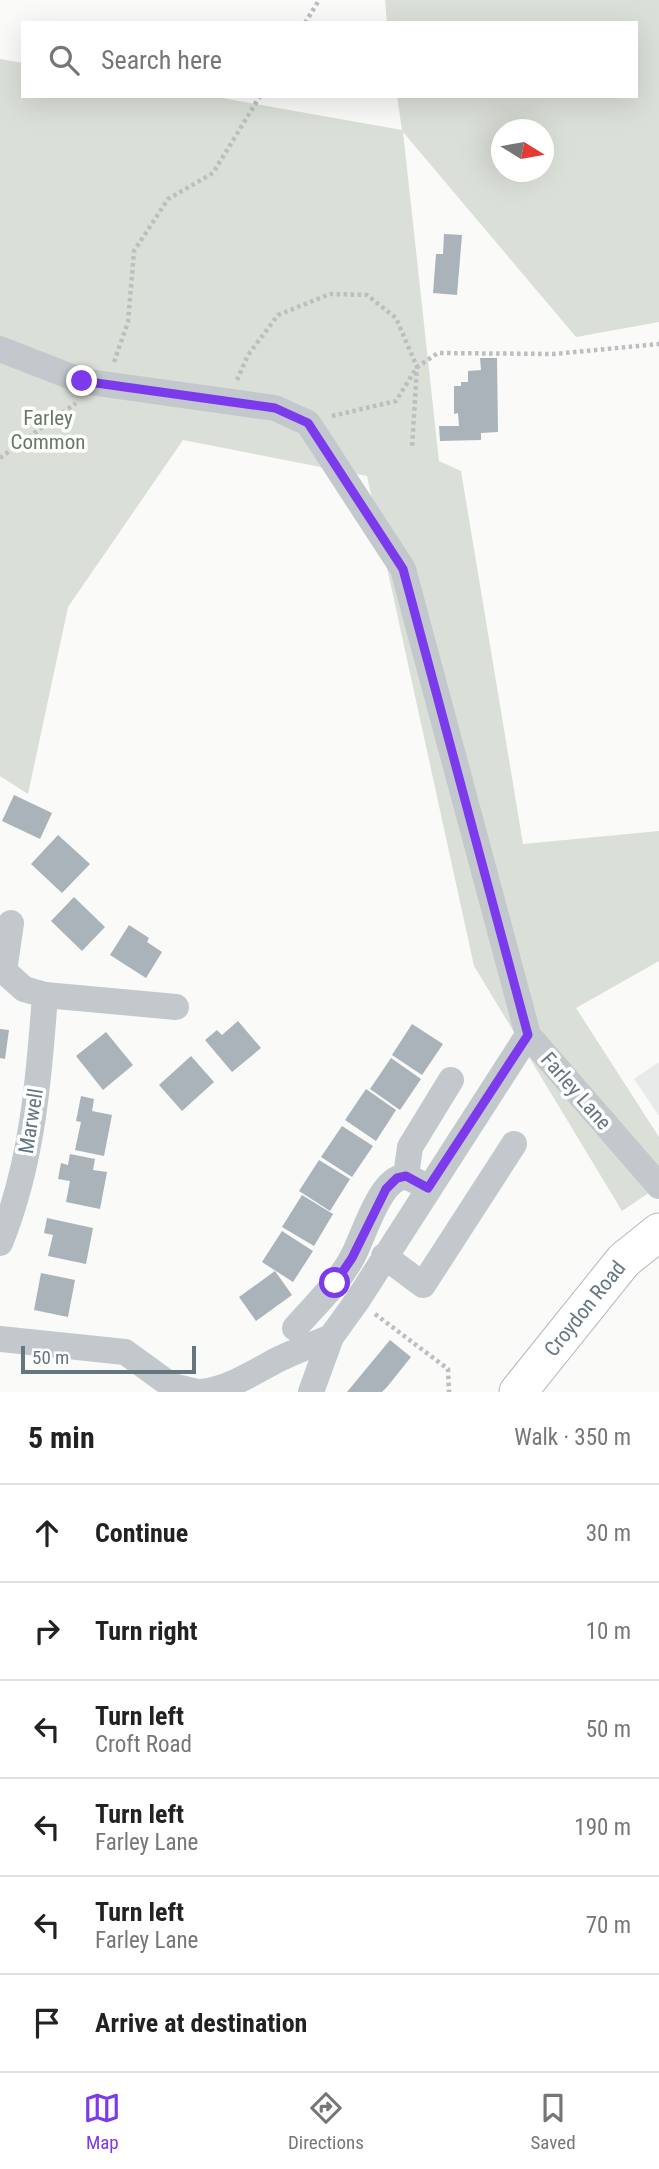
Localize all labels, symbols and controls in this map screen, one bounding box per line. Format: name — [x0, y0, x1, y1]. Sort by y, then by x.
search box — [21, 21, 638, 98]
icon: search — [45, 41, 83, 79]
text: Search here — [101, 45, 222, 75]
north arrow — [491, 119, 554, 182]
route end — [66, 365, 97, 396]
park label: Farley Common — [11, 406, 85, 454]
street label: Farley Lane — [536, 1048, 616, 1135]
street label: Marwell — [14, 1087, 48, 1155]
street label: Croydon Road — [540, 1256, 630, 1361]
route start — [319, 1267, 350, 1298]
scale bar — [21, 1343, 196, 1375]
text: 50 m — [32, 1346, 69, 1369]
text: 5 min — [28, 1420, 95, 1455]
text: Walk · 350 m — [514, 1424, 631, 1451]
icon: ahead — [28, 1514, 66, 1552]
text: Continue — [95, 1518, 188, 1548]
text: 30 m — [586, 1520, 631, 1547]
icon: right — [28, 1612, 66, 1650]
text: Turn right — [95, 1616, 197, 1646]
text: 10 m — [586, 1618, 631, 1645]
text: Turn left — [95, 1701, 184, 1731]
icon: left — [28, 1710, 66, 1748]
text: 50 m — [586, 1716, 631, 1743]
text: Croft Road — [95, 1731, 192, 1758]
text: Turn left — [95, 1799, 184, 1829]
icon: left — [28, 1808, 66, 1846]
text: 190 m — [574, 1814, 631, 1841]
text: Farley Lane — [95, 1829, 198, 1856]
text: Turn left — [95, 1897, 184, 1927]
icon: left — [28, 1906, 66, 1944]
text: 70 m — [586, 1912, 631, 1939]
text: Farley Lane — [95, 1927, 198, 1954]
icon: arrive — [28, 2004, 66, 2042]
text: Arrive at destination — [95, 2008, 307, 2038]
tab: Map — [83, 2089, 121, 2154]
tab: Directions — [288, 2089, 364, 2154]
tab: Saved — [530, 2089, 576, 2154]

